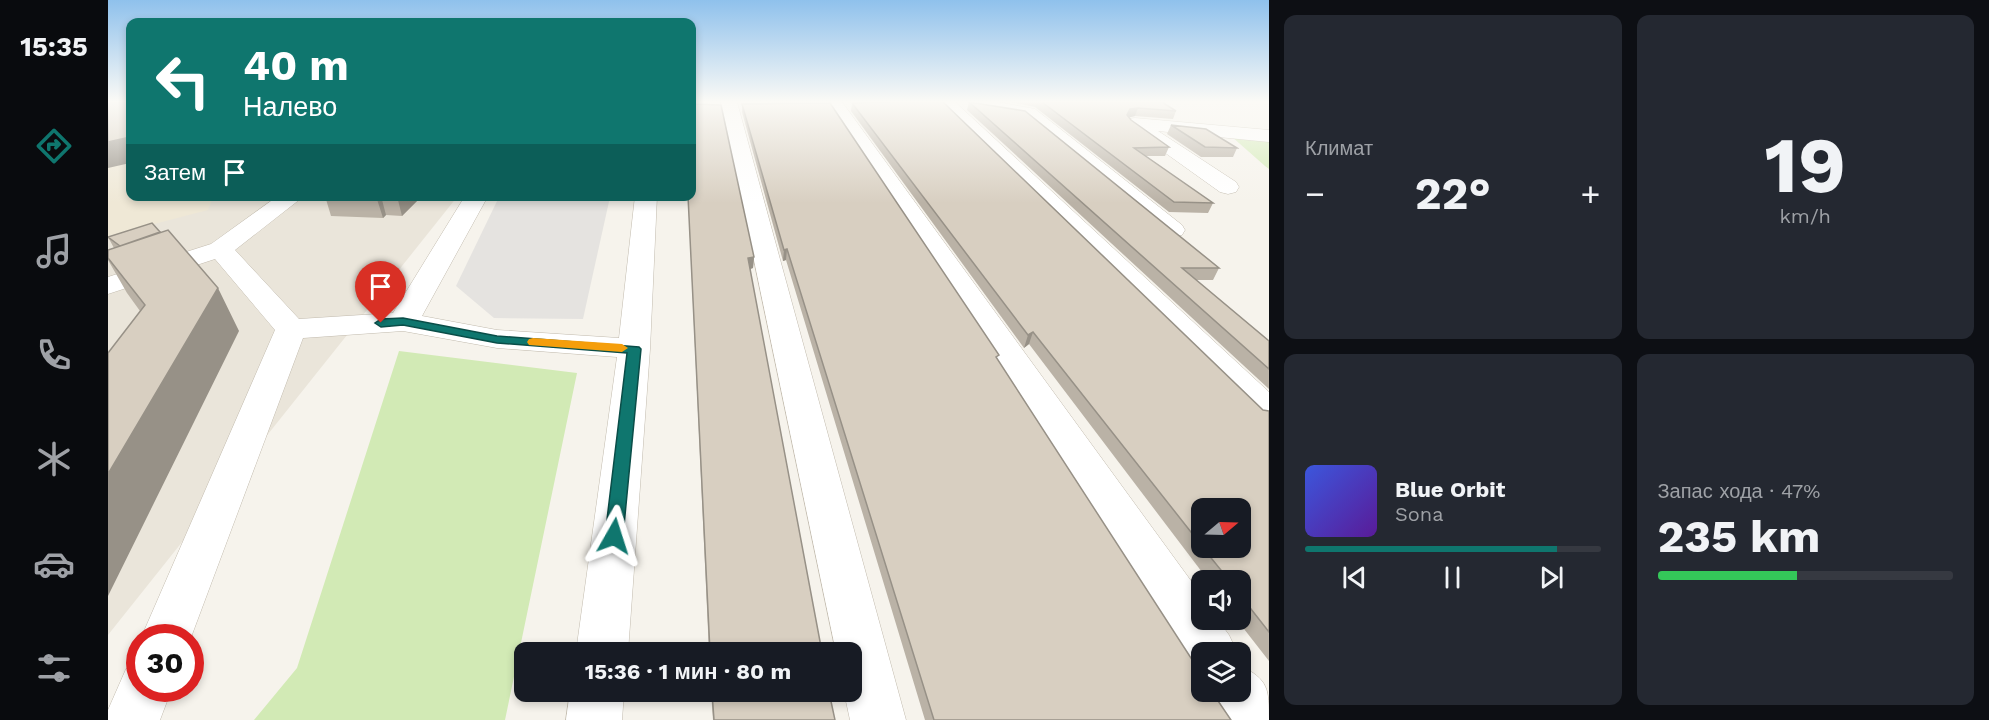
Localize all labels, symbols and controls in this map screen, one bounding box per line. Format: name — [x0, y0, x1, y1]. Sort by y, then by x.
text: 15:35 — [20, 31, 88, 63]
text: 40 m — [243, 41, 349, 90]
icon: left — [144, 42, 222, 120]
text: Налево — [243, 91, 337, 123]
text: 19 — [1764, 119, 1846, 211]
icon: directions — [33, 125, 75, 167]
text: Климат — [1305, 136, 1373, 160]
icon: arrive — [218, 156, 251, 189]
text: Затем — [144, 160, 206, 185]
text: 22° — [1415, 167, 1491, 220]
text: − — [1305, 174, 1325, 213]
text: + — [1581, 174, 1600, 213]
text: km/h — [1779, 204, 1831, 228]
icon: music — [33, 230, 75, 272]
pin — [355, 261, 406, 323]
icon: arrive — [364, 270, 397, 303]
icon: phone — [33, 334, 75, 376]
icon: climate — [33, 438, 75, 480]
text: Blue Orbit — [1395, 477, 1505, 502]
text: Запас хода · 47% — [1658, 479, 1820, 503]
north arrow — [1191, 498, 1251, 558]
map controls — [1191, 498, 1251, 702]
text: Sona — [1395, 502, 1444, 526]
position arrow — [582, 504, 646, 568]
text: 235 km — [1658, 510, 1820, 563]
icon: car — [33, 543, 75, 585]
icon: previous — [1338, 561, 1371, 594]
icon: pause — [1436, 561, 1469, 594]
icon: next — [1535, 561, 1568, 594]
button: sound — [1191, 570, 1251, 630]
speed limit sign: 30 — [126, 624, 204, 702]
button: layers — [1191, 642, 1251, 702]
icon: filters — [33, 647, 75, 689]
text: 15:36 · 1 мин · 80 m — [585, 659, 791, 684]

